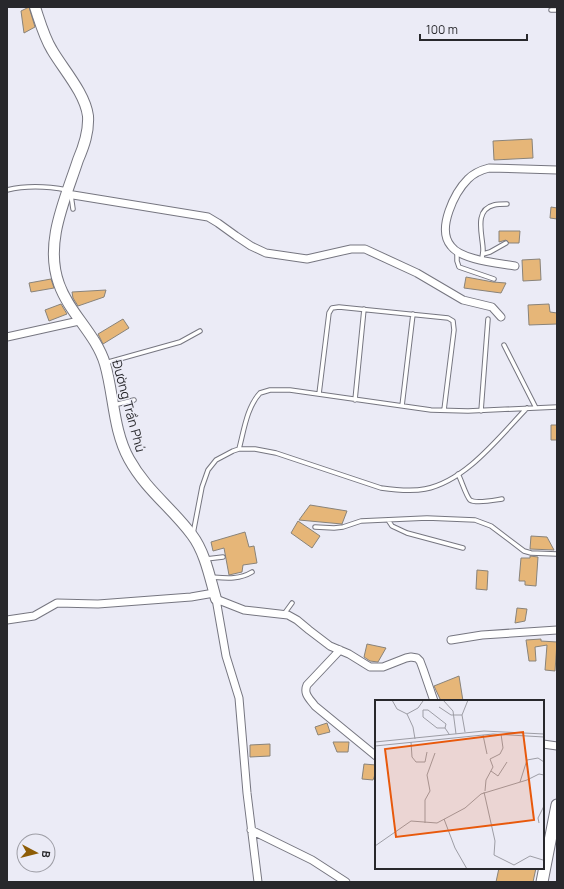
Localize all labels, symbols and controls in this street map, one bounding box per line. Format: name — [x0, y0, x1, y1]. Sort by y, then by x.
scale bar — [420, 16, 527, 42]
text: 100 m — [426, 21, 458, 38]
street label: Đường Trần Phú — [108, 358, 150, 454]
inset map — [375, 700, 544, 869]
north arrow — [16, 833, 56, 873]
text: B — [39, 850, 54, 859]

